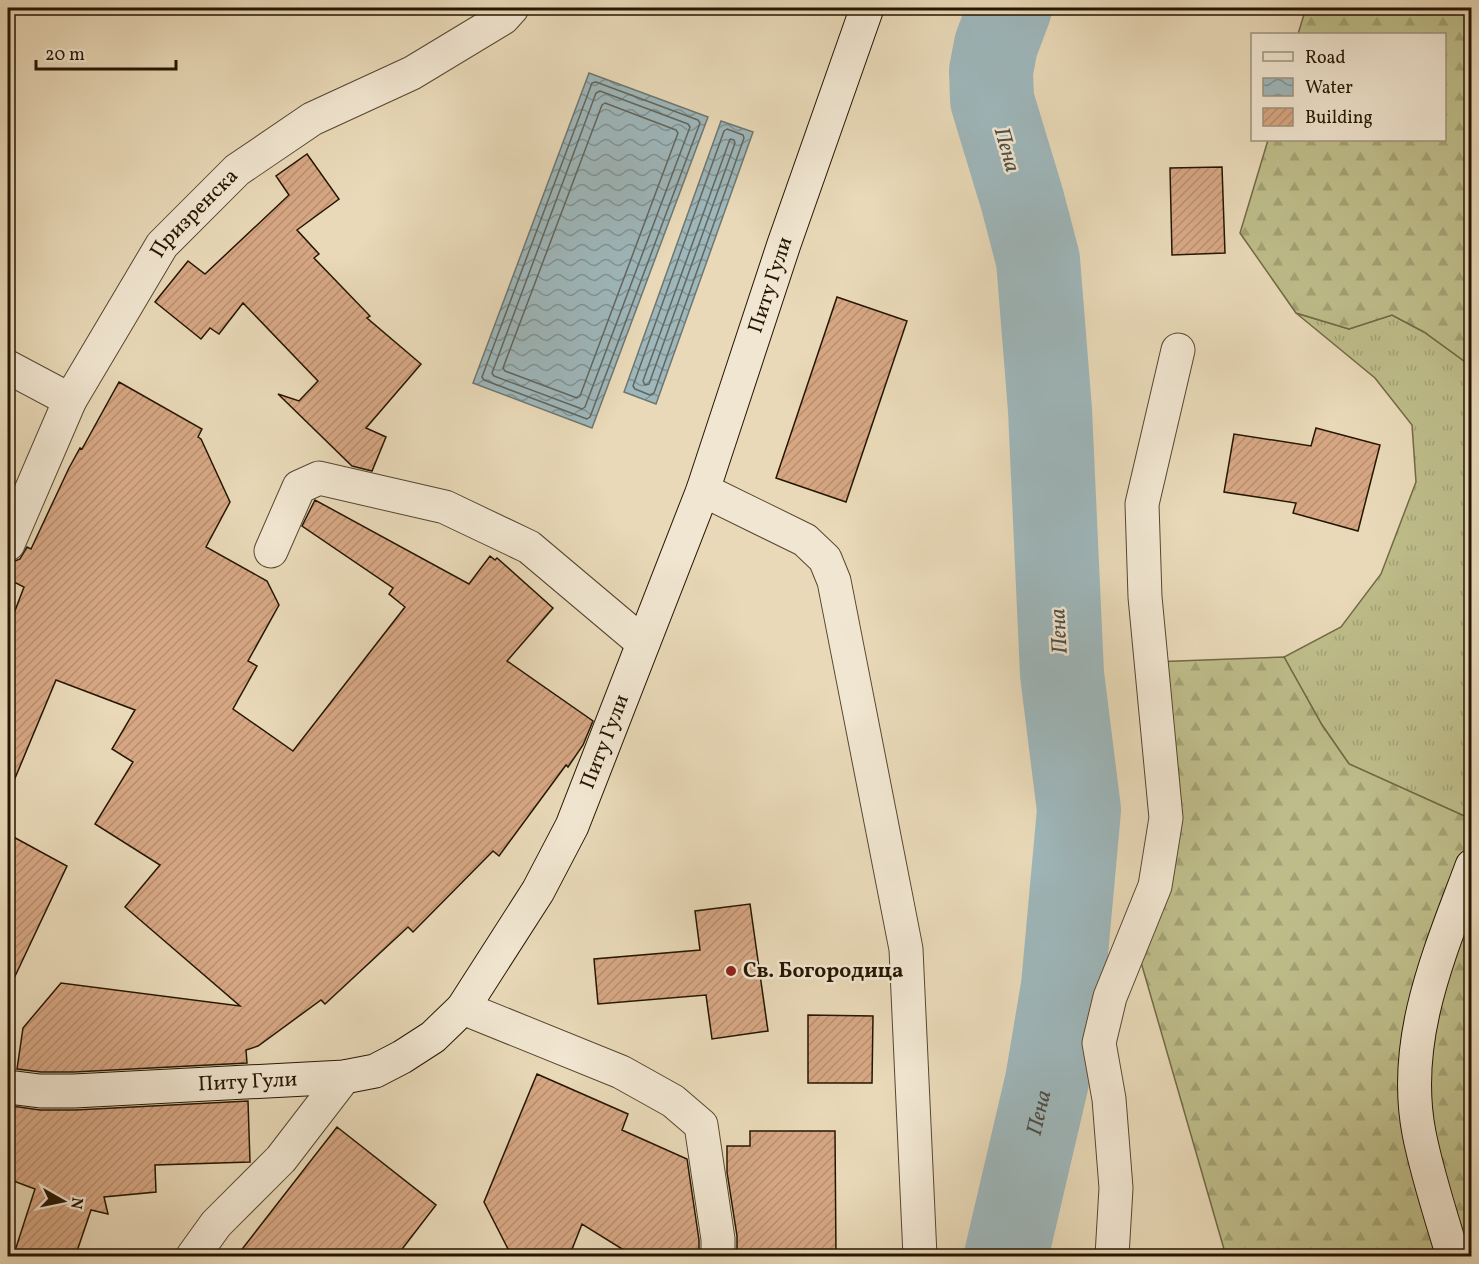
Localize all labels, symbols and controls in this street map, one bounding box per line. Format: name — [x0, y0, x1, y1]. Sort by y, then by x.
scale bar — [36, 33, 176, 71]
legend — [1251, 33, 1446, 141]
text: 20 m — [45, 43, 85, 68]
text: Road — [1305, 46, 1346, 71]
text: Water — [1305, 76, 1353, 101]
text: Building — [1305, 106, 1373, 131]
water label: Пена — [985, 124, 1027, 176]
street label: Призренска — [143, 162, 245, 263]
street label: Питу Гули — [741, 233, 800, 337]
water label: Пена — [1043, 608, 1077, 654]
street label: Питу Гули — [573, 690, 637, 793]
place label: Св. Богородица — [743, 957, 904, 986]
marker: Св. Богородица — [724, 964, 738, 978]
street label: Питу Гули — [197, 1065, 298, 1099]
water label: Пена — [1019, 1087, 1060, 1139]
north arrow — [33, 1171, 93, 1231]
text: N — [64, 1196, 88, 1211]

